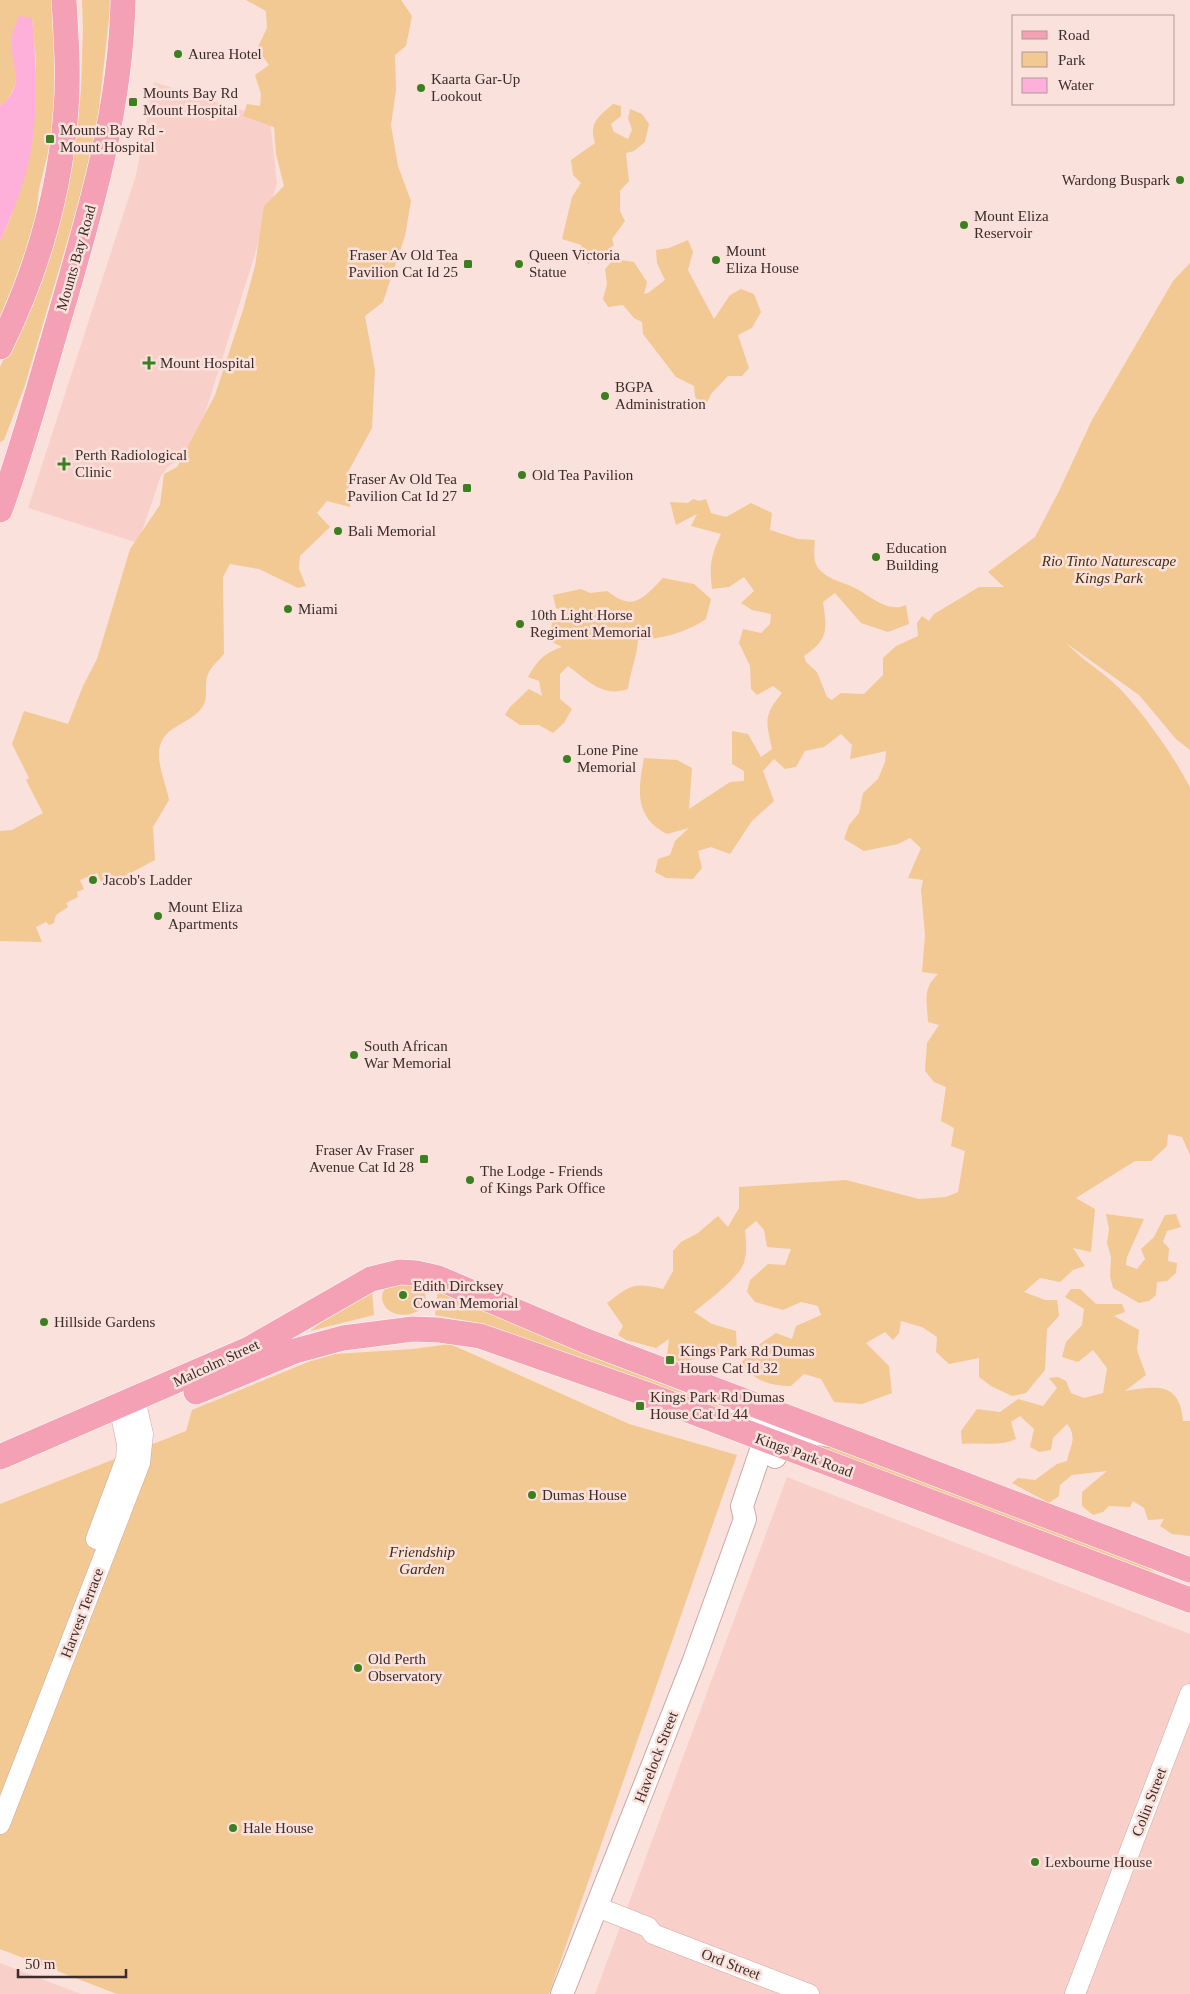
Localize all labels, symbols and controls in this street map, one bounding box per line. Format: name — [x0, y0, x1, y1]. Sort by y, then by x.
legend — [1012, 15, 1175, 105]
text: Road — [1058, 27, 1090, 43]
place label: Aurea Hotel — [188, 46, 262, 62]
marker: Aurea Hotel — [172, 48, 184, 60]
text: Park — [1058, 52, 1086, 68]
place label: Kaarta Gar-Up Lookout — [431, 71, 520, 104]
text: Water — [1058, 77, 1093, 93]
marker: Kaarta Gar-Up Lookout — [415, 82, 427, 94]
place label: Mounts Bay Rd Mount Hospital — [143, 85, 239, 118]
marker: Mounts Bay Rd Mount Hospital — [127, 96, 139, 108]
place label: Mounts Bay Rd - Mount Hospital — [60, 122, 164, 155]
marker: Mounts Bay Rd - Mount Hospital — [44, 133, 56, 145]
place label: Wardong Buspark — [1062, 172, 1170, 188]
marker: Wardong Buspark — [1174, 174, 1186, 186]
street label: Mounts Bay Road — [53, 203, 99, 313]
place label: Mount Eliza Reservoir — [974, 208, 1049, 241]
marker: Mount Eliza Reservoir — [958, 219, 970, 231]
place label: Mount Eliza House — [726, 243, 799, 276]
place label: Fraser Av Old Tea Pavilion Cat Id 25 — [348, 247, 458, 280]
place label: Queen Victoria Statue — [529, 247, 620, 280]
marker: Mount Eliza House — [710, 254, 722, 266]
marker: Fraser Av Old Tea Pavilion Cat Id 25 — [462, 258, 474, 270]
marker: Queen Victoria Statue — [513, 258, 525, 270]
place label: Mount Hospital — [160, 355, 255, 371]
marker: Mount Hospital — [142, 356, 156, 370]
place label: BGPA Administration — [615, 379, 706, 412]
marker: BGPA Administration — [599, 390, 611, 402]
place label: Perth Radiological Clinic — [75, 447, 187, 480]
marker: Perth Radiological Clinic — [57, 457, 71, 471]
place label: Old Tea Pavilion — [532, 467, 634, 483]
marker: Old Tea Pavilion — [516, 469, 528, 481]
place label: Fraser Av Old Tea Pavilion Cat Id 27 — [347, 471, 457, 504]
marker: Fraser Av Old Tea Pavilion Cat Id 27 — [461, 482, 473, 494]
place label: Bali Memorial — [348, 523, 436, 539]
marker: Bali Memorial — [332, 525, 344, 537]
place label: Education Building — [886, 540, 947, 573]
marker: Education Building — [870, 551, 882, 563]
park label: Rio Tinto Naturescape Kings Park — [1041, 553, 1177, 586]
place label: Miami — [298, 601, 338, 617]
marker: Miami — [282, 603, 294, 615]
place label: 10th Light Horse Regiment Memorial — [530, 607, 651, 640]
marker: 10th Light Horse Regiment Memorial — [514, 618, 526, 630]
place label: Lone Pine Memorial — [577, 742, 639, 775]
marker: Lone Pine Memorial — [561, 753, 573, 765]
place label: Jacob's Ladder — [103, 872, 192, 888]
marker: Jacob's Ladder — [87, 874, 99, 886]
place label: Mount Eliza Apartments — [168, 899, 243, 932]
marker: Mount Eliza Apartments — [152, 910, 164, 922]
place label: South African War Memorial — [364, 1038, 452, 1071]
marker: South African War Memorial — [348, 1049, 360, 1061]
place label: Fraser Av Fraser Avenue Cat Id 28 — [309, 1142, 414, 1175]
marker: Fraser Av Fraser Avenue Cat Id 28 — [418, 1153, 430, 1165]
place label: The Lodge - Friends of Kings Park Office — [480, 1163, 605, 1196]
marker: The Lodge - Friends of Kings Park Office — [464, 1174, 476, 1186]
place label: Edith Dircksey Cowan Memorial — [413, 1278, 518, 1311]
marker: Edith Dircksey Cowan Memorial — [397, 1289, 409, 1301]
place label: Hillside Gardens — [54, 1314, 155, 1330]
marker: Hillside Gardens — [38, 1316, 50, 1328]
street label: Malcolm Street — [171, 1336, 262, 1390]
place label: Kings Park Rd Dumas House Cat Id 32 — [680, 1343, 815, 1376]
marker: Kings Park Rd Dumas House Cat Id 32 — [664, 1354, 676, 1366]
place label: Kings Park Rd Dumas House Cat Id 44 — [650, 1389, 785, 1422]
marker: Kings Park Rd Dumas House Cat Id 44 — [634, 1400, 646, 1412]
street label: Kings Park Road — [753, 1430, 855, 1480]
place label: Dumas House — [542, 1487, 627, 1503]
marker: Dumas House — [526, 1489, 538, 1501]
park label: Friendship Garden — [388, 1544, 455, 1577]
street label: Harvest Terrace — [58, 1566, 107, 1660]
place label: Old Perth Observatory — [368, 1651, 443, 1684]
marker: Old Perth Observatory — [352, 1662, 364, 1674]
street label: Havelock Street — [631, 1708, 681, 1805]
street label: Colin Street — [1129, 1765, 1170, 1839]
place label: Hale House — [243, 1820, 314, 1836]
marker: Hale House — [227, 1822, 239, 1834]
place label: Lexbourne House — [1045, 1854, 1152, 1870]
marker: Lexbourne House — [1029, 1856, 1041, 1868]
street label: Ord Street — [699, 1945, 764, 1983]
scale bar — [18, 1946, 125, 1978]
text: 50 m — [25, 1956, 56, 1972]

